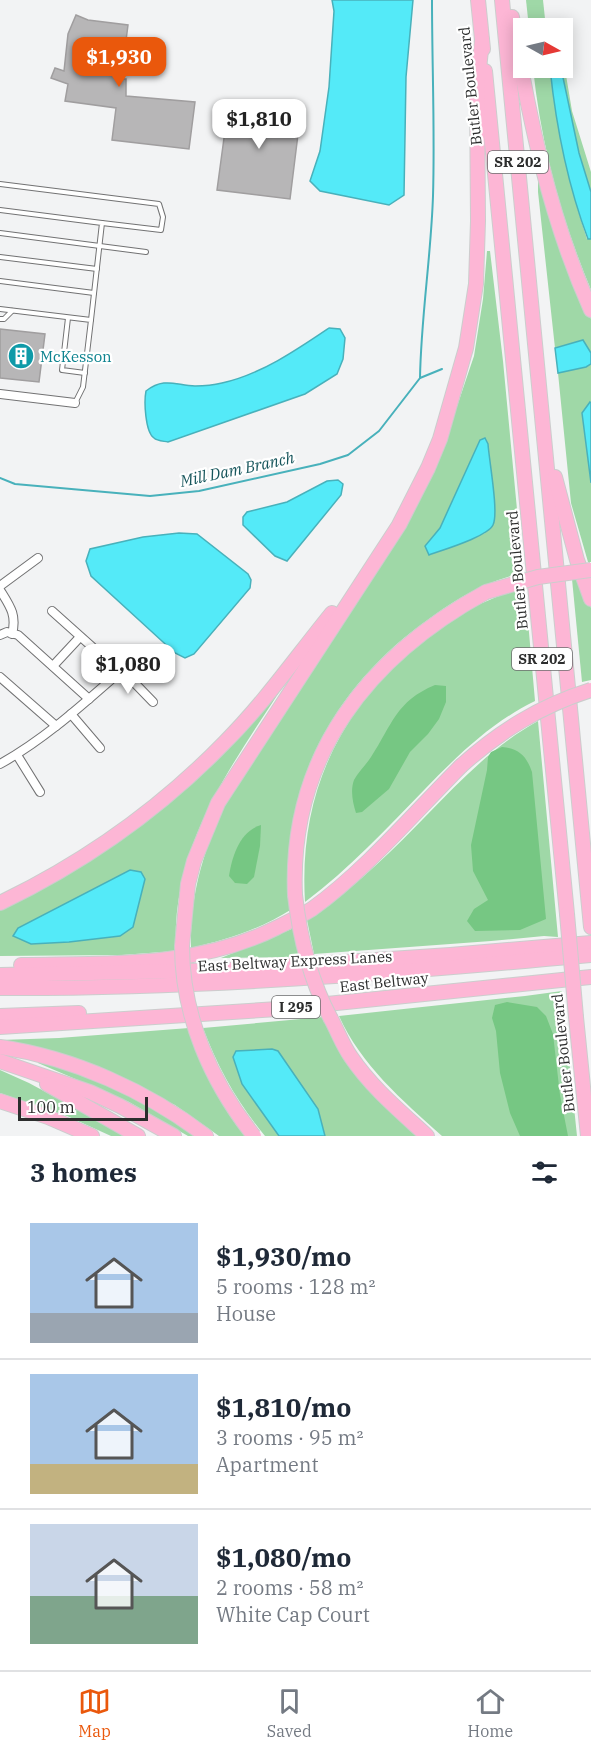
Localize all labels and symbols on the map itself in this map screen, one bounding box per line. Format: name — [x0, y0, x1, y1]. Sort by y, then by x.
north arrow — [513, 18, 573, 78]
street label: Butler Boulevard — [454, 26, 486, 146]
pin: $1,930 — [70, 37, 168, 88]
pin: $1,810 — [210, 99, 308, 150]
road number: SR 202 — [488, 151, 548, 173]
building icon: McKesson — [6, 341, 36, 371]
place label: McKesson — [40, 347, 112, 366]
water label: Mill Dam Branch — [177, 447, 296, 491]
street label: Butler Boulevard — [502, 510, 532, 630]
pin: $1,080 — [79, 644, 177, 695]
road number: SR 202 — [512, 648, 572, 670]
street label: East Beltway Express Lanes — [197, 946, 393, 976]
street label: East Beltway — [339, 968, 429, 996]
street label: Butler Boulevard — [547, 993, 579, 1113]
road number: I 295 — [272, 996, 320, 1018]
scale bar — [18, 1094, 148, 1122]

